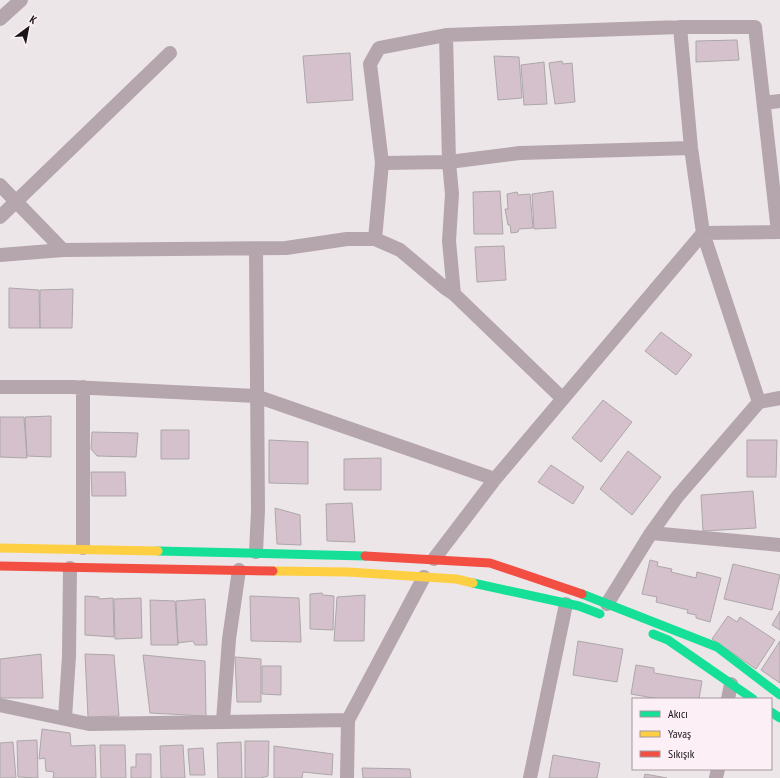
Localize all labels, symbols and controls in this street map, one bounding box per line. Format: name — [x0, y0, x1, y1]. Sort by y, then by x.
north arrow — [8, 8, 48, 48]
text: K — [27, 12, 40, 27]
legend — [632, 698, 772, 770]
text: Akıcı — [668, 706, 688, 721]
text: Yavaş — [668, 726, 691, 741]
text: Sıkışık — [668, 746, 695, 761]

